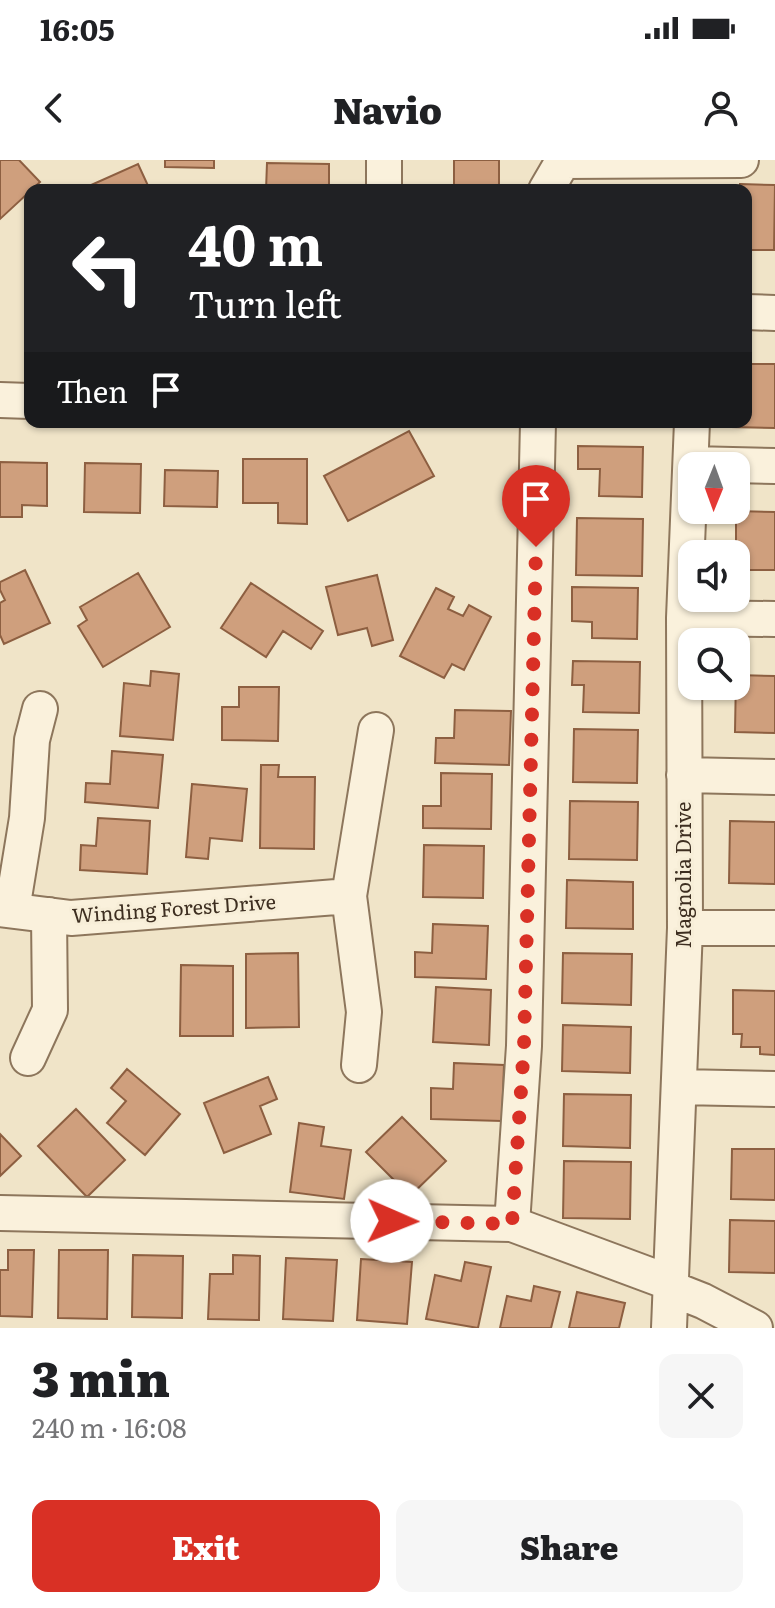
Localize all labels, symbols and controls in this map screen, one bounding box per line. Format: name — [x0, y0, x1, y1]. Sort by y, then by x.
text: 16:05 — [40, 6, 114, 50]
text: Navio — [333, 82, 442, 135]
icon: back — [32, 86, 76, 130]
icon: person — [699, 86, 743, 130]
text: 40 m — [188, 200, 323, 283]
icon: left — [56, 216, 160, 320]
text: Turn left — [188, 276, 342, 329]
text: Then — [56, 368, 128, 412]
icon: arrive — [144, 368, 188, 412]
north arrow — [678, 452, 750, 524]
map controls — [678, 452, 750, 700]
pin — [502, 465, 570, 547]
icon: arrive — [514, 477, 558, 521]
button: sound — [678, 540, 750, 612]
button: search — [678, 628, 750, 700]
street label: Magnolia Drive — [667, 802, 697, 948]
street label: Winding Forest Drive — [71, 885, 277, 929]
position arrow — [350, 1179, 434, 1263]
text: 3 min — [32, 1341, 170, 1412]
button: close — [659, 1354, 743, 1438]
text: 240 m · 16:08 — [32, 1407, 187, 1446]
button: Exit — [32, 1500, 380, 1592]
button: Share — [396, 1500, 743, 1592]

